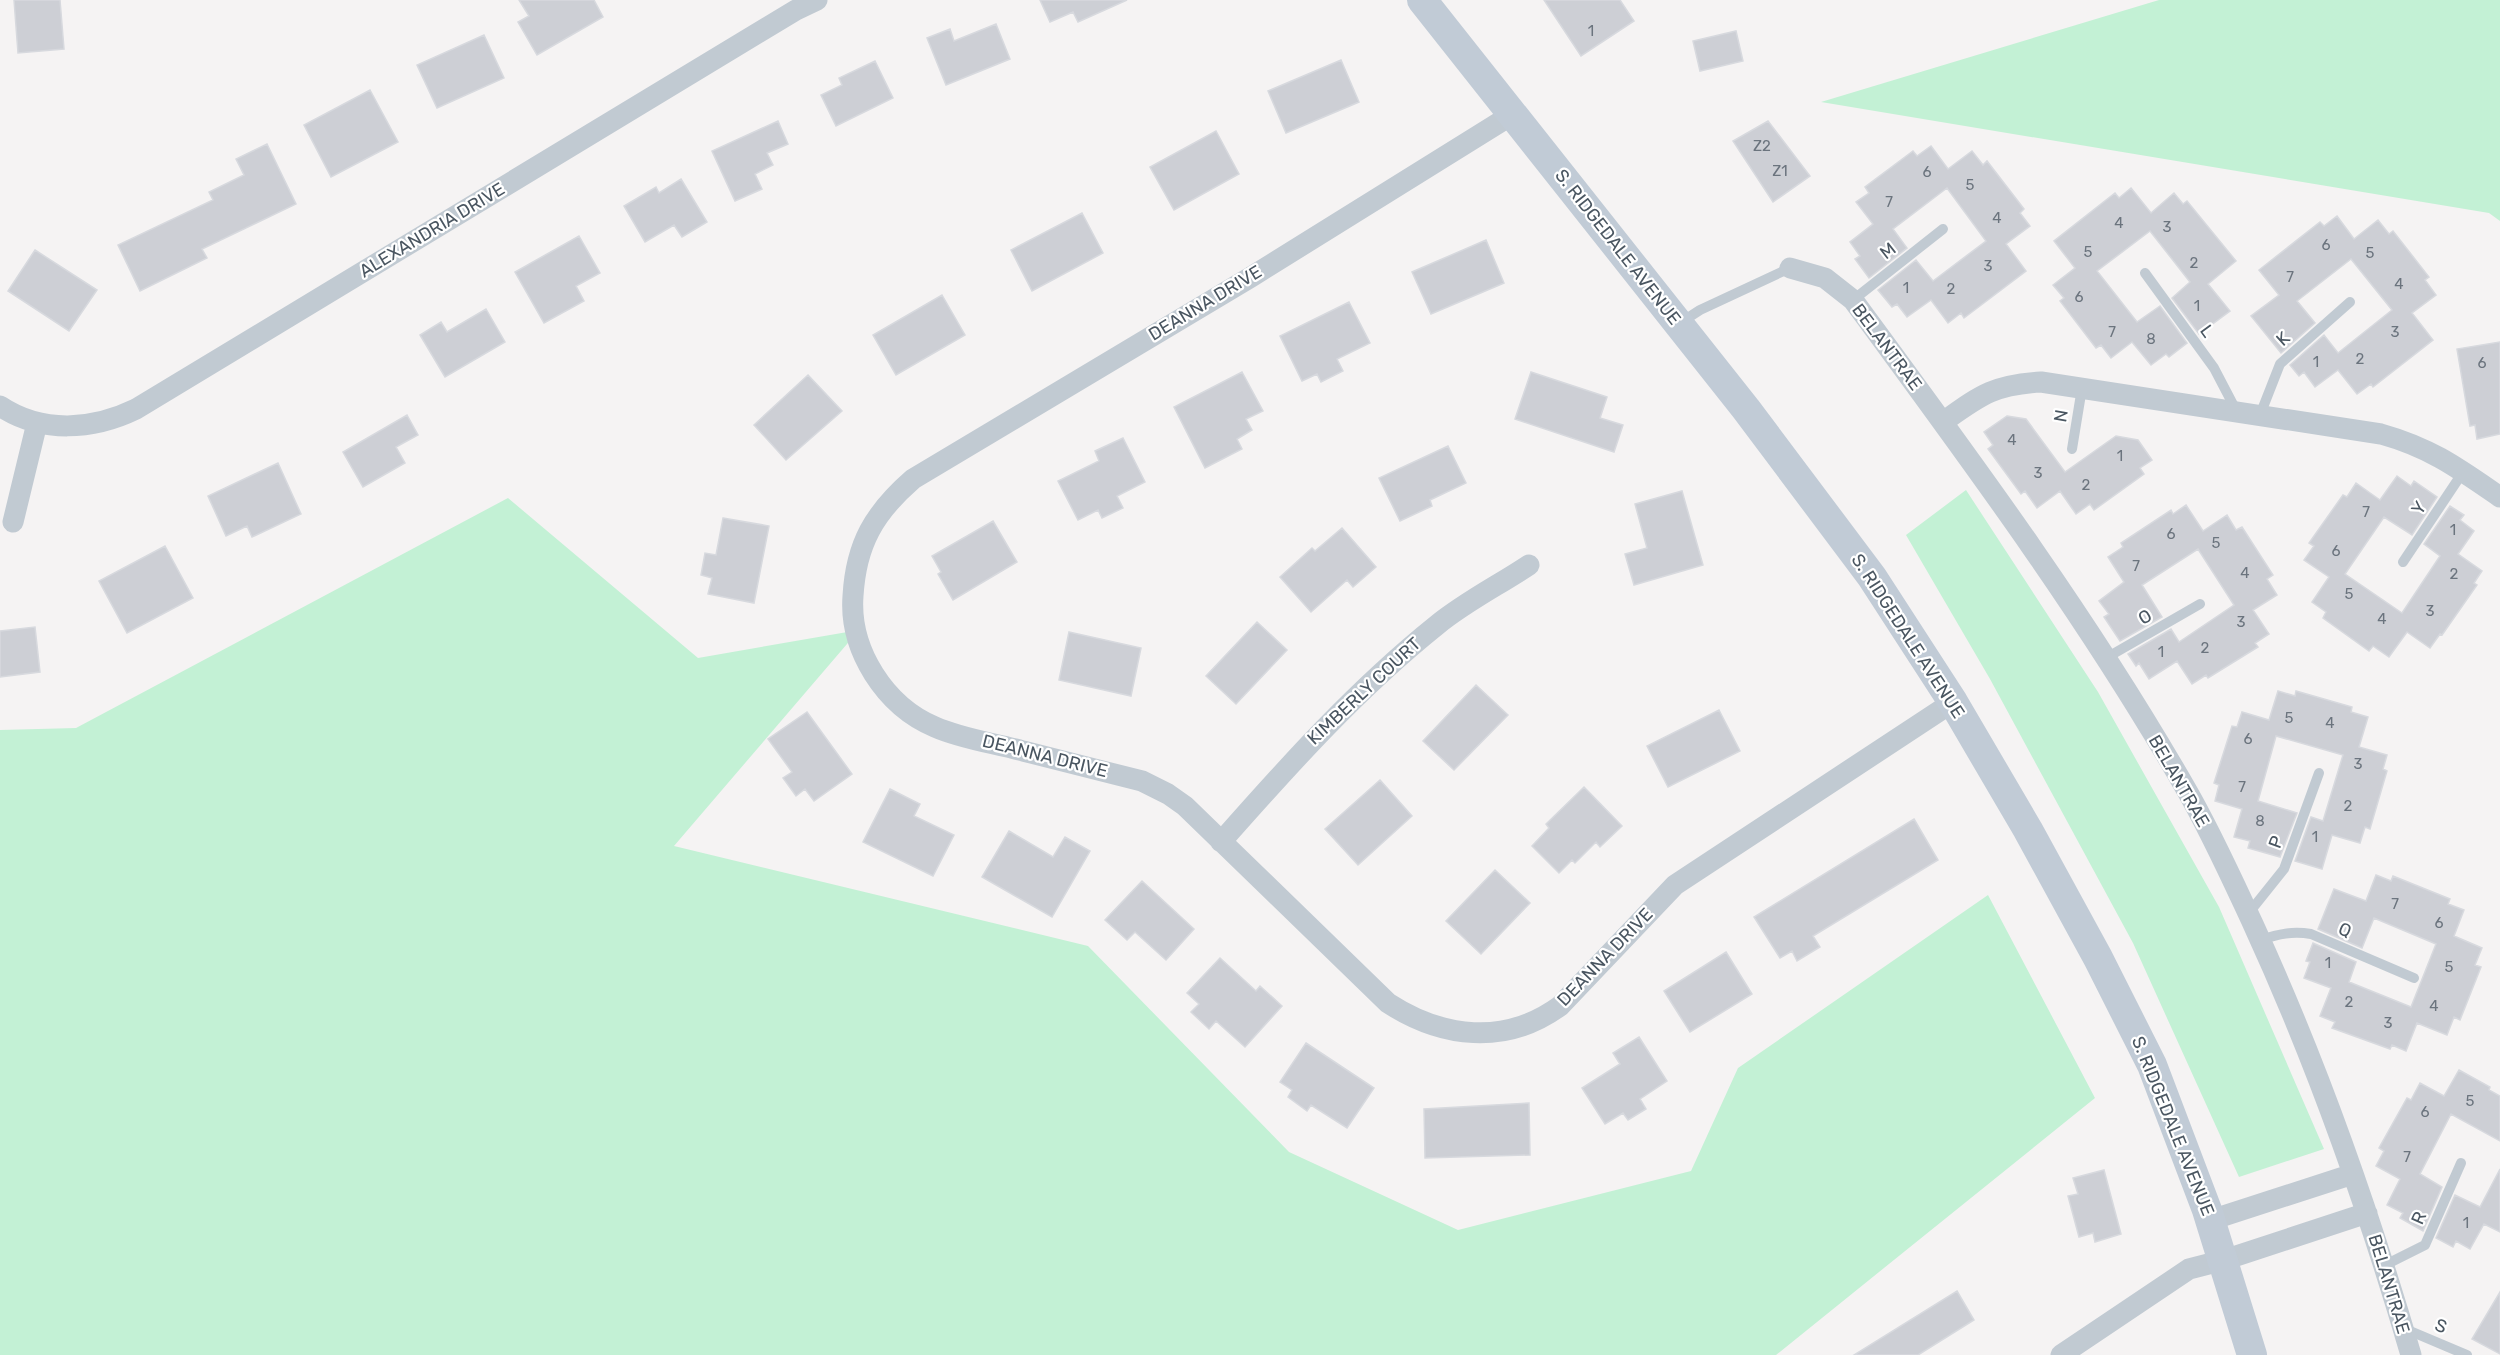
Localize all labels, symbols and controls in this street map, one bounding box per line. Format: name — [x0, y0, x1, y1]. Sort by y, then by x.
house number: 1 — [1588, 22, 1594, 40]
house number: Z2 — [1753, 137, 1771, 155]
house number: Z1 — [1772, 162, 1788, 180]
house number: 6 — [1922, 163, 1932, 181]
street label: S. RIDGEDALE AVENUE — [1550, 165, 1686, 329]
house number: 5 — [1966, 176, 1975, 194]
street label: ALEXANDRIA DRIVE — [355, 178, 509, 282]
house number: 7 — [1885, 193, 1893, 211]
house number: 4 — [1992, 209, 2002, 227]
house number: 4 — [2114, 214, 2124, 232]
house number: 3 — [2162, 218, 2172, 236]
house number: 6 — [2321, 236, 2331, 254]
street label: M — [1876, 238, 1900, 264]
house number: 5 — [2084, 243, 2093, 261]
house number: 5 — [2366, 244, 2375, 262]
house number: 2 — [2190, 254, 2199, 272]
house number: 3 — [1983, 257, 1993, 275]
street label: DEANNA DRIVE — [1144, 261, 1266, 345]
house number: 7 — [2286, 268, 2294, 286]
house number: 4 — [2394, 275, 2404, 293]
house number: 1 — [1903, 279, 1909, 297]
house number: 2 — [1947, 280, 1956, 298]
house number: 6 — [2074, 288, 2084, 306]
house number: 1 — [2194, 297, 2200, 315]
street label: BELANTRAE — [1847, 299, 1927, 395]
street label: L — [2195, 320, 2219, 342]
house number: 7 — [2108, 323, 2116, 341]
house number: 3 — [2390, 323, 2400, 341]
street label: K — [2272, 327, 2295, 351]
house number: 8 — [2146, 330, 2156, 348]
house number: 2 — [2356, 350, 2365, 368]
house number: 1 — [2313, 353, 2319, 371]
house number: 6 — [2477, 354, 2487, 372]
street label: N — [2049, 408, 2073, 424]
house number: 4 — [2007, 431, 2017, 449]
house number: 1 — [2117, 447, 2123, 465]
house number: 3 — [2033, 464, 2043, 482]
house number: 2 — [2082, 476, 2091, 494]
street label: Y — [2407, 497, 2432, 519]
house number: 7 — [2362, 503, 2370, 521]
house number: 1 — [2450, 521, 2456, 539]
house number: 6 — [2166, 525, 2176, 543]
house number: 5 — [2212, 534, 2221, 552]
house number: 6 — [2331, 542, 2341, 560]
street label: S. RIDGEDALE AVENUE — [1847, 550, 1969, 722]
house number: 7 — [2132, 557, 2140, 575]
house number: 4 — [2240, 564, 2250, 582]
house number: 2 — [2450, 565, 2459, 583]
house number: 5 — [2345, 585, 2354, 603]
house number: 3 — [2425, 602, 2435, 620]
street label: O — [2134, 604, 2156, 630]
house number: 4 — [2377, 610, 2387, 628]
house number: 3 — [2236, 613, 2246, 631]
street label: KIMBERLY COURT — [1303, 633, 1425, 749]
house number: 2 — [2201, 639, 2210, 657]
house number: 1 — [2158, 643, 2164, 661]
house number: 5 — [2285, 709, 2294, 727]
house number: 4 — [2325, 714, 2335, 732]
street label: DEANNA DRIVE — [980, 730, 1110, 782]
house number: 6 — [2243, 730, 2253, 748]
street label: BELANTRAE — [2144, 731, 2214, 831]
house number: 3 — [2353, 755, 2363, 773]
house number: 7 — [2238, 778, 2246, 796]
house number: 2 — [2344, 797, 2353, 815]
house number: 8 — [2255, 812, 2265, 830]
house number: 1 — [2312, 828, 2318, 846]
street label: P — [2264, 833, 2288, 851]
house number: 7 — [2391, 895, 2399, 913]
street label: DEANNA DRIVE — [1553, 903, 1657, 1011]
house number: 6 — [2434, 914, 2444, 932]
street label: Q — [2335, 918, 2355, 942]
house number: 1 — [2325, 954, 2331, 972]
house number: 5 — [2445, 958, 2454, 976]
house number: 2 — [2345, 993, 2354, 1011]
house number: 4 — [2429, 997, 2439, 1015]
house number: 3 — [2383, 1014, 2393, 1032]
street label: S. RIDGEDALE AVENUE — [2127, 1033, 2219, 1219]
house number: 5 — [2466, 1092, 2475, 1110]
house number: 6 — [2420, 1103, 2430, 1121]
house number: 7 — [2403, 1148, 2411, 1166]
street label: R — [2407, 1208, 2432, 1228]
house number: 1 — [2463, 1214, 2469, 1232]
street label: BELANTRAE — [2363, 1232, 2415, 1336]
street label: S — [2432, 1314, 2450, 1338]

